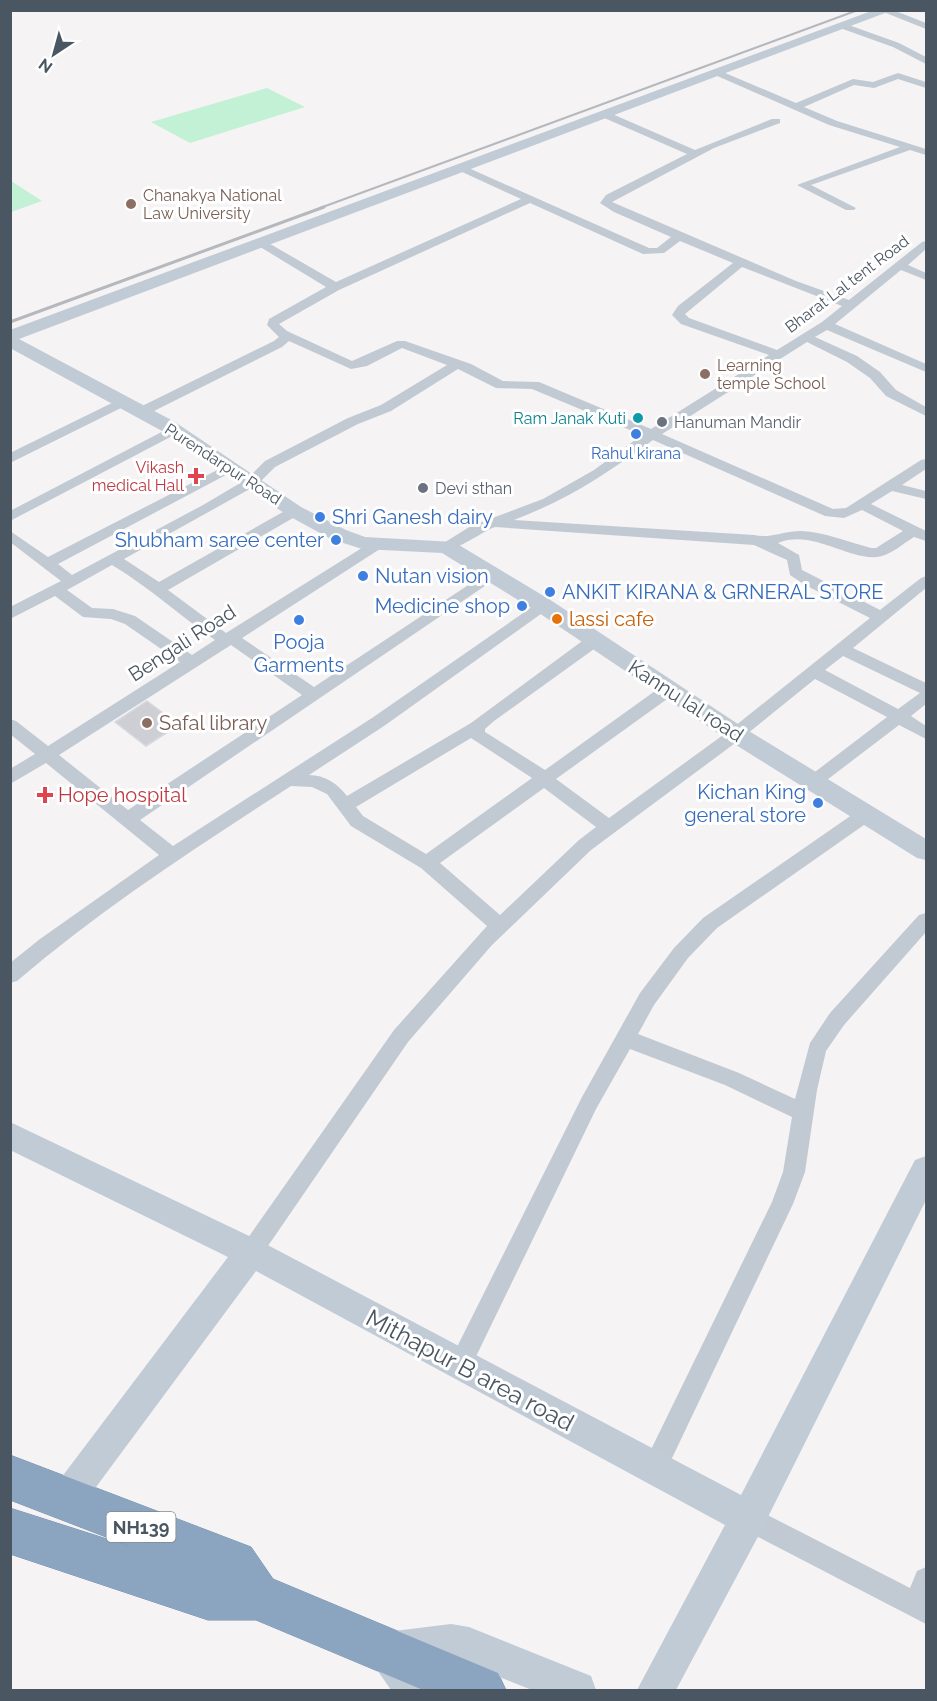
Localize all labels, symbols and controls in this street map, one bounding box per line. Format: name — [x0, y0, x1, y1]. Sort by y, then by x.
north arrow — [24, 24, 84, 84]
text: N — [35, 54, 56, 77]
place label: Chanakya National Law University — [143, 186, 282, 223]
marker: Chanakya National Law University — [124, 197, 138, 211]
street label: Bharat Lal tent Road — [781, 231, 913, 337]
place label: Learning temple School — [717, 356, 826, 393]
marker: Learning temple School — [698, 367, 712, 381]
place label: Ram Janak Kuti — [513, 409, 626, 428]
marker: Ram Janak Kuti — [631, 411, 645, 425]
place label: Hanuman Mandir — [674, 413, 802, 432]
marker: Hanuman Mandir — [655, 415, 669, 429]
street label: Purendarpur Road — [161, 419, 285, 509]
marker: Rahul kirana — [629, 427, 643, 441]
place label: Rahul kirana — [591, 444, 681, 463]
place label: Vikash medical Hall — [92, 458, 185, 495]
marker: Vikash medical Hall — [189, 469, 203, 483]
place label: Devi sthan — [435, 479, 512, 498]
marker: Devi sthan — [416, 481, 430, 495]
place label: Shri Ganesh dairy — [332, 505, 493, 529]
marker: Shri Ganesh dairy — [313, 510, 327, 524]
place label: Shubham saree center — [115, 528, 324, 552]
marker: Shubham saree center — [329, 533, 343, 547]
place label: Nutan vision — [375, 564, 489, 588]
marker: Nutan vision — [356, 569, 370, 583]
place label: ANKIT KIRANA & GRNERAL STORE — [562, 580, 883, 604]
marker: ANKIT KIRANA & GRNERAL STORE — [543, 585, 557, 599]
place label: Medicine shop — [375, 594, 510, 618]
street label: Bengali Road — [124, 599, 240, 687]
marker: Medicine shop — [515, 599, 529, 613]
place label: lassi cafe — [569, 607, 654, 631]
marker: lassi cafe — [550, 612, 564, 626]
marker: Pooja Garments — [292, 613, 306, 627]
place label: Pooja Garments — [254, 630, 344, 677]
street label: Kannu lal road — [624, 655, 748, 747]
place label: Safal library — [159, 711, 267, 735]
marker: Safal library — [140, 716, 154, 730]
place label: Kichan King general store — [684, 780, 806, 827]
place label: Hope hospital — [58, 783, 187, 807]
marker: Hope hospital — [36, 786, 54, 804]
marker: Kichan King general store — [811, 796, 825, 810]
street label: Mithapur B area road — [361, 1303, 579, 1437]
road number: NH139 — [106, 1512, 176, 1542]

